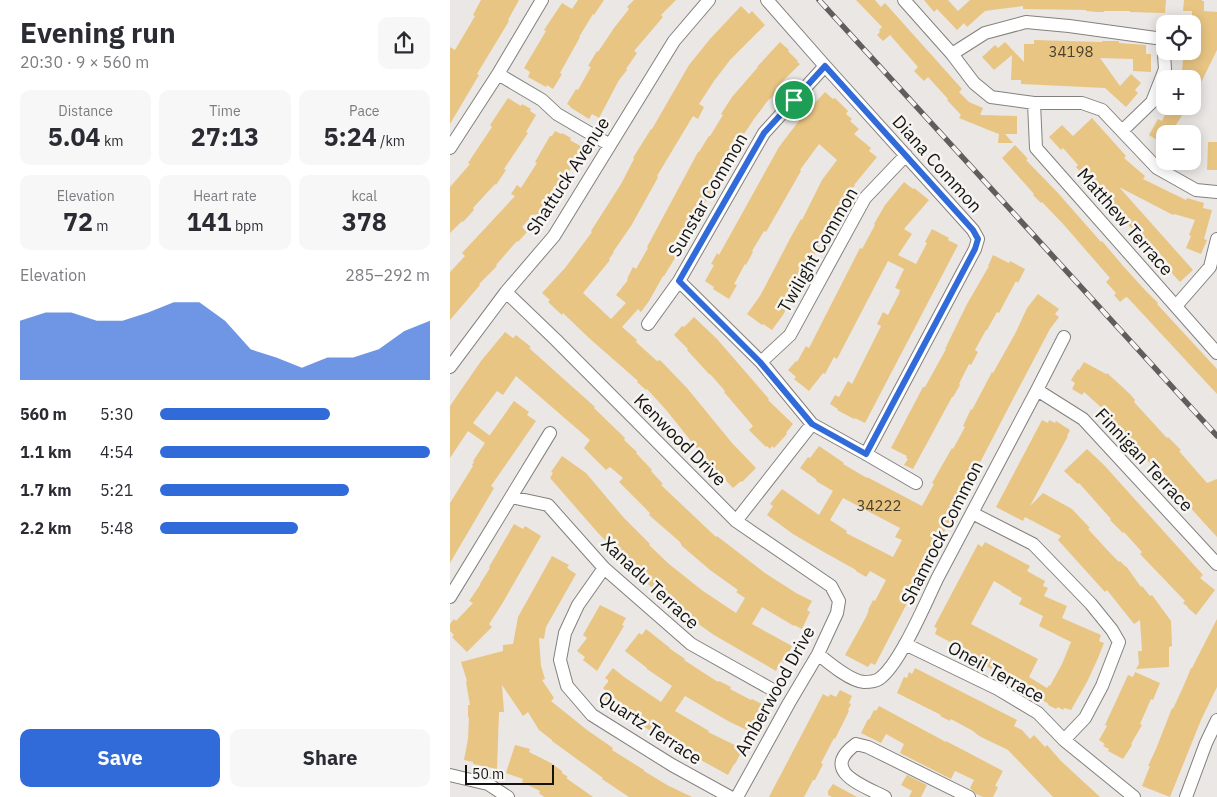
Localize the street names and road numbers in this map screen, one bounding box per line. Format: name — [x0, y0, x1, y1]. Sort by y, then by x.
street label: Diana Common — [888, 110, 987, 217]
street label: Shattuck Avenue — [521, 112, 614, 239]
street label: Sunstar Common — [663, 129, 752, 261]
street label: Matthew Terrace — [1072, 163, 1179, 280]
street label: Twilight Common — [772, 183, 863, 316]
street label: Kenwood Drive — [629, 389, 731, 491]
street label: Finnigan Terrace — [1090, 403, 1198, 516]
street label: Shamrock Common — [895, 457, 988, 609]
street label: Xanadu Terrace — [596, 531, 704, 634]
street label: Amberwood Drive — [729, 622, 820, 760]
street label: Oneil Terrace — [944, 636, 1049, 708]
street label: Quartz Terrace — [594, 686, 706, 770]

